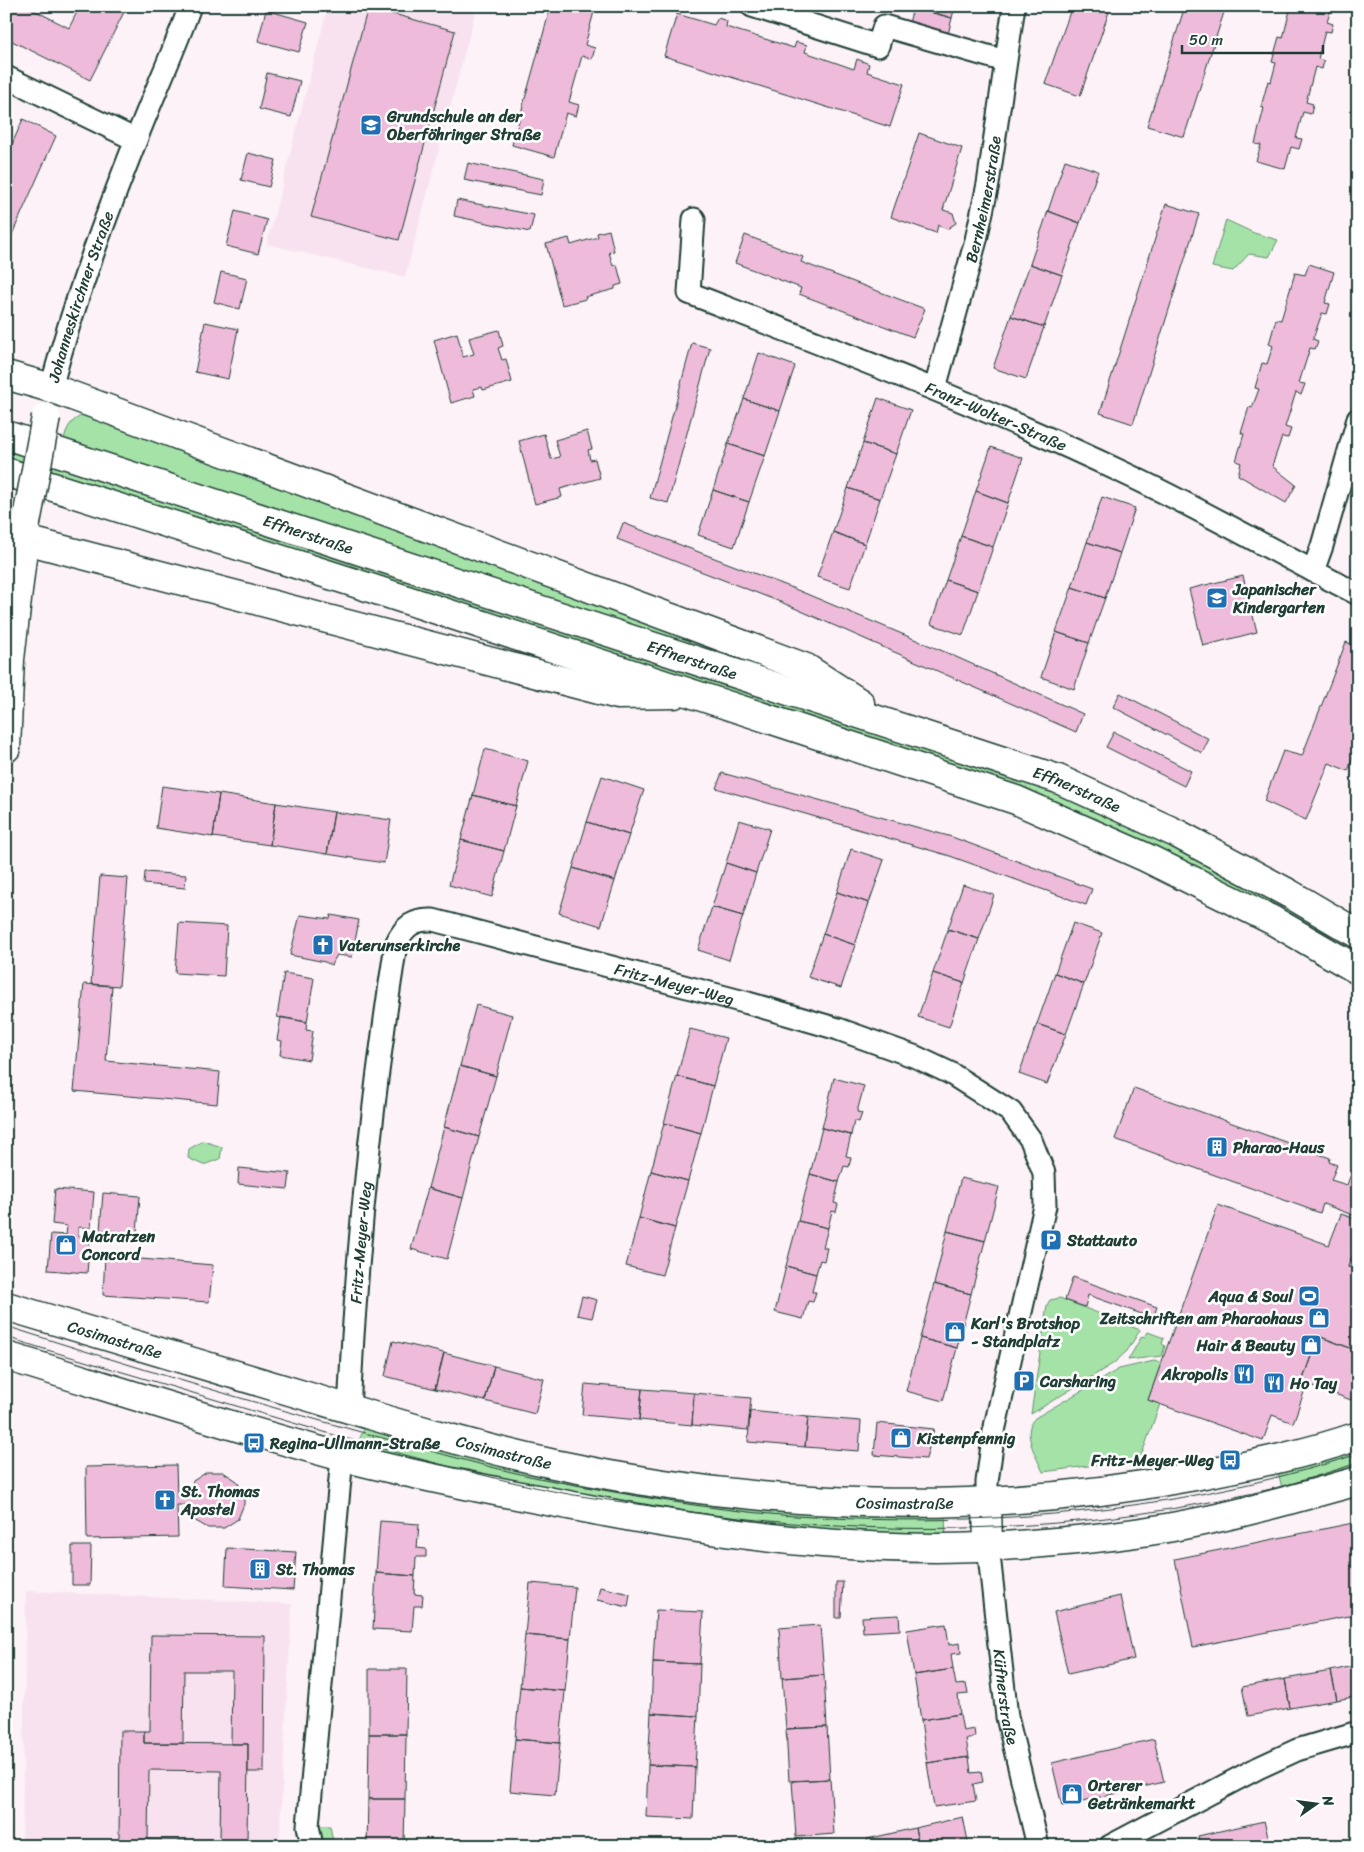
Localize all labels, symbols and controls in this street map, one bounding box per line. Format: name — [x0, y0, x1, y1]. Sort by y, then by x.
scale bar — [1182, 22, 1323, 54]
text: 50 m — [1189, 27, 1224, 53]
place label: Grundschule an der Oberföhringer Straße — [386, 102, 542, 149]
school or university icon: Grundschule an der Oberföhringer Straße — [359, 113, 383, 137]
street label: Bernheimerstraße — [956, 134, 1010, 266]
street label: Johanneskirchner Straße — [39, 207, 122, 387]
street label: Franz-Wolter-Straße — [921, 373, 1072, 460]
street label: Effnerstraße — [259, 506, 357, 563]
place label: Japanischer Kindergarten — [1232, 575, 1325, 622]
school or university icon: Japanischer Kindergarten — [1205, 586, 1229, 610]
street label: Effnerstraße — [643, 632, 741, 688]
street label: Effnerstraße — [1029, 758, 1126, 821]
place label: Vaterunserkirche — [339, 931, 460, 960]
church icon: Vaterunserkirche — [311, 933, 335, 957]
street label: Fritz-Meyer-Weg — [611, 954, 737, 1014]
place label: Pharao-Haus — [1233, 1133, 1325, 1162]
building icon: Pharao-Haus — [1205, 1135, 1229, 1159]
street label: Fritz-Meyer-Weg — [341, 1180, 381, 1305]
place label: Matratzen Concord — [81, 1222, 155, 1269]
place label: Stattauto — [1066, 1226, 1138, 1255]
parking icon: Stattauto — [1039, 1228, 1063, 1252]
shop icon: Matratzen Concord — [54, 1233, 78, 1257]
place label: Aqua & Soul — [1208, 1282, 1294, 1311]
sports icon: Aqua & Soul — [1297, 1284, 1321, 1308]
place label: Zeitschriften am Pharaohaus — [1099, 1304, 1304, 1333]
shop icon: Zeitschriften am Pharaohaus — [1307, 1306, 1331, 1330]
place label: Karl's Brotshop - Standplatz — [970, 1309, 1080, 1356]
street label: Cosimastraße — [64, 1312, 166, 1368]
shop icon: Karl's Brotshop - Standplatz — [943, 1320, 967, 1344]
place label: Hair & Beauty — [1195, 1331, 1296, 1360]
shop icon: Hair & Beauty — [1299, 1333, 1323, 1357]
place label: Akropolis — [1160, 1360, 1229, 1389]
restaurant icon: Akropolis — [1232, 1362, 1256, 1386]
place label: Carsharing — [1039, 1367, 1116, 1396]
parking icon: Carsharing — [1012, 1369, 1036, 1393]
place label: Ho Tay — [1289, 1369, 1338, 1398]
restaurant icon: Ho Tay — [1262, 1371, 1286, 1395]
place label: Kistenpfennig — [916, 1424, 1016, 1453]
street label: Cosimastraße — [453, 1426, 555, 1478]
shop icon: Kistenpfennig — [889, 1426, 913, 1450]
place label: Regina-Ullmann-Straße — [269, 1429, 441, 1458]
bus stop icon: Regina-Ullmann-Straße — [242, 1431, 266, 1455]
place label: Fritz-Meyer-Weg — [1090, 1446, 1214, 1475]
bus stop icon: Fritz-Meyer-Weg — [1218, 1448, 1242, 1472]
place label: St. Thomas Apostel — [180, 1477, 260, 1524]
church icon: St. Thomas Apostel — [153, 1488, 177, 1512]
street label: Cosimastraße — [855, 1488, 954, 1518]
place label: St. Thomas — [275, 1555, 355, 1584]
building icon: St. Thomas — [248, 1557, 272, 1581]
street label: Küfnerstraße — [985, 1648, 1027, 1748]
place label: Orterer Getränkemarkt — [1087, 1771, 1196, 1818]
north arrow — [1292, 1780, 1342, 1830]
shop icon: Orterer Getränkemarkt — [1060, 1782, 1084, 1806]
text: N — [1315, 1792, 1342, 1809]

